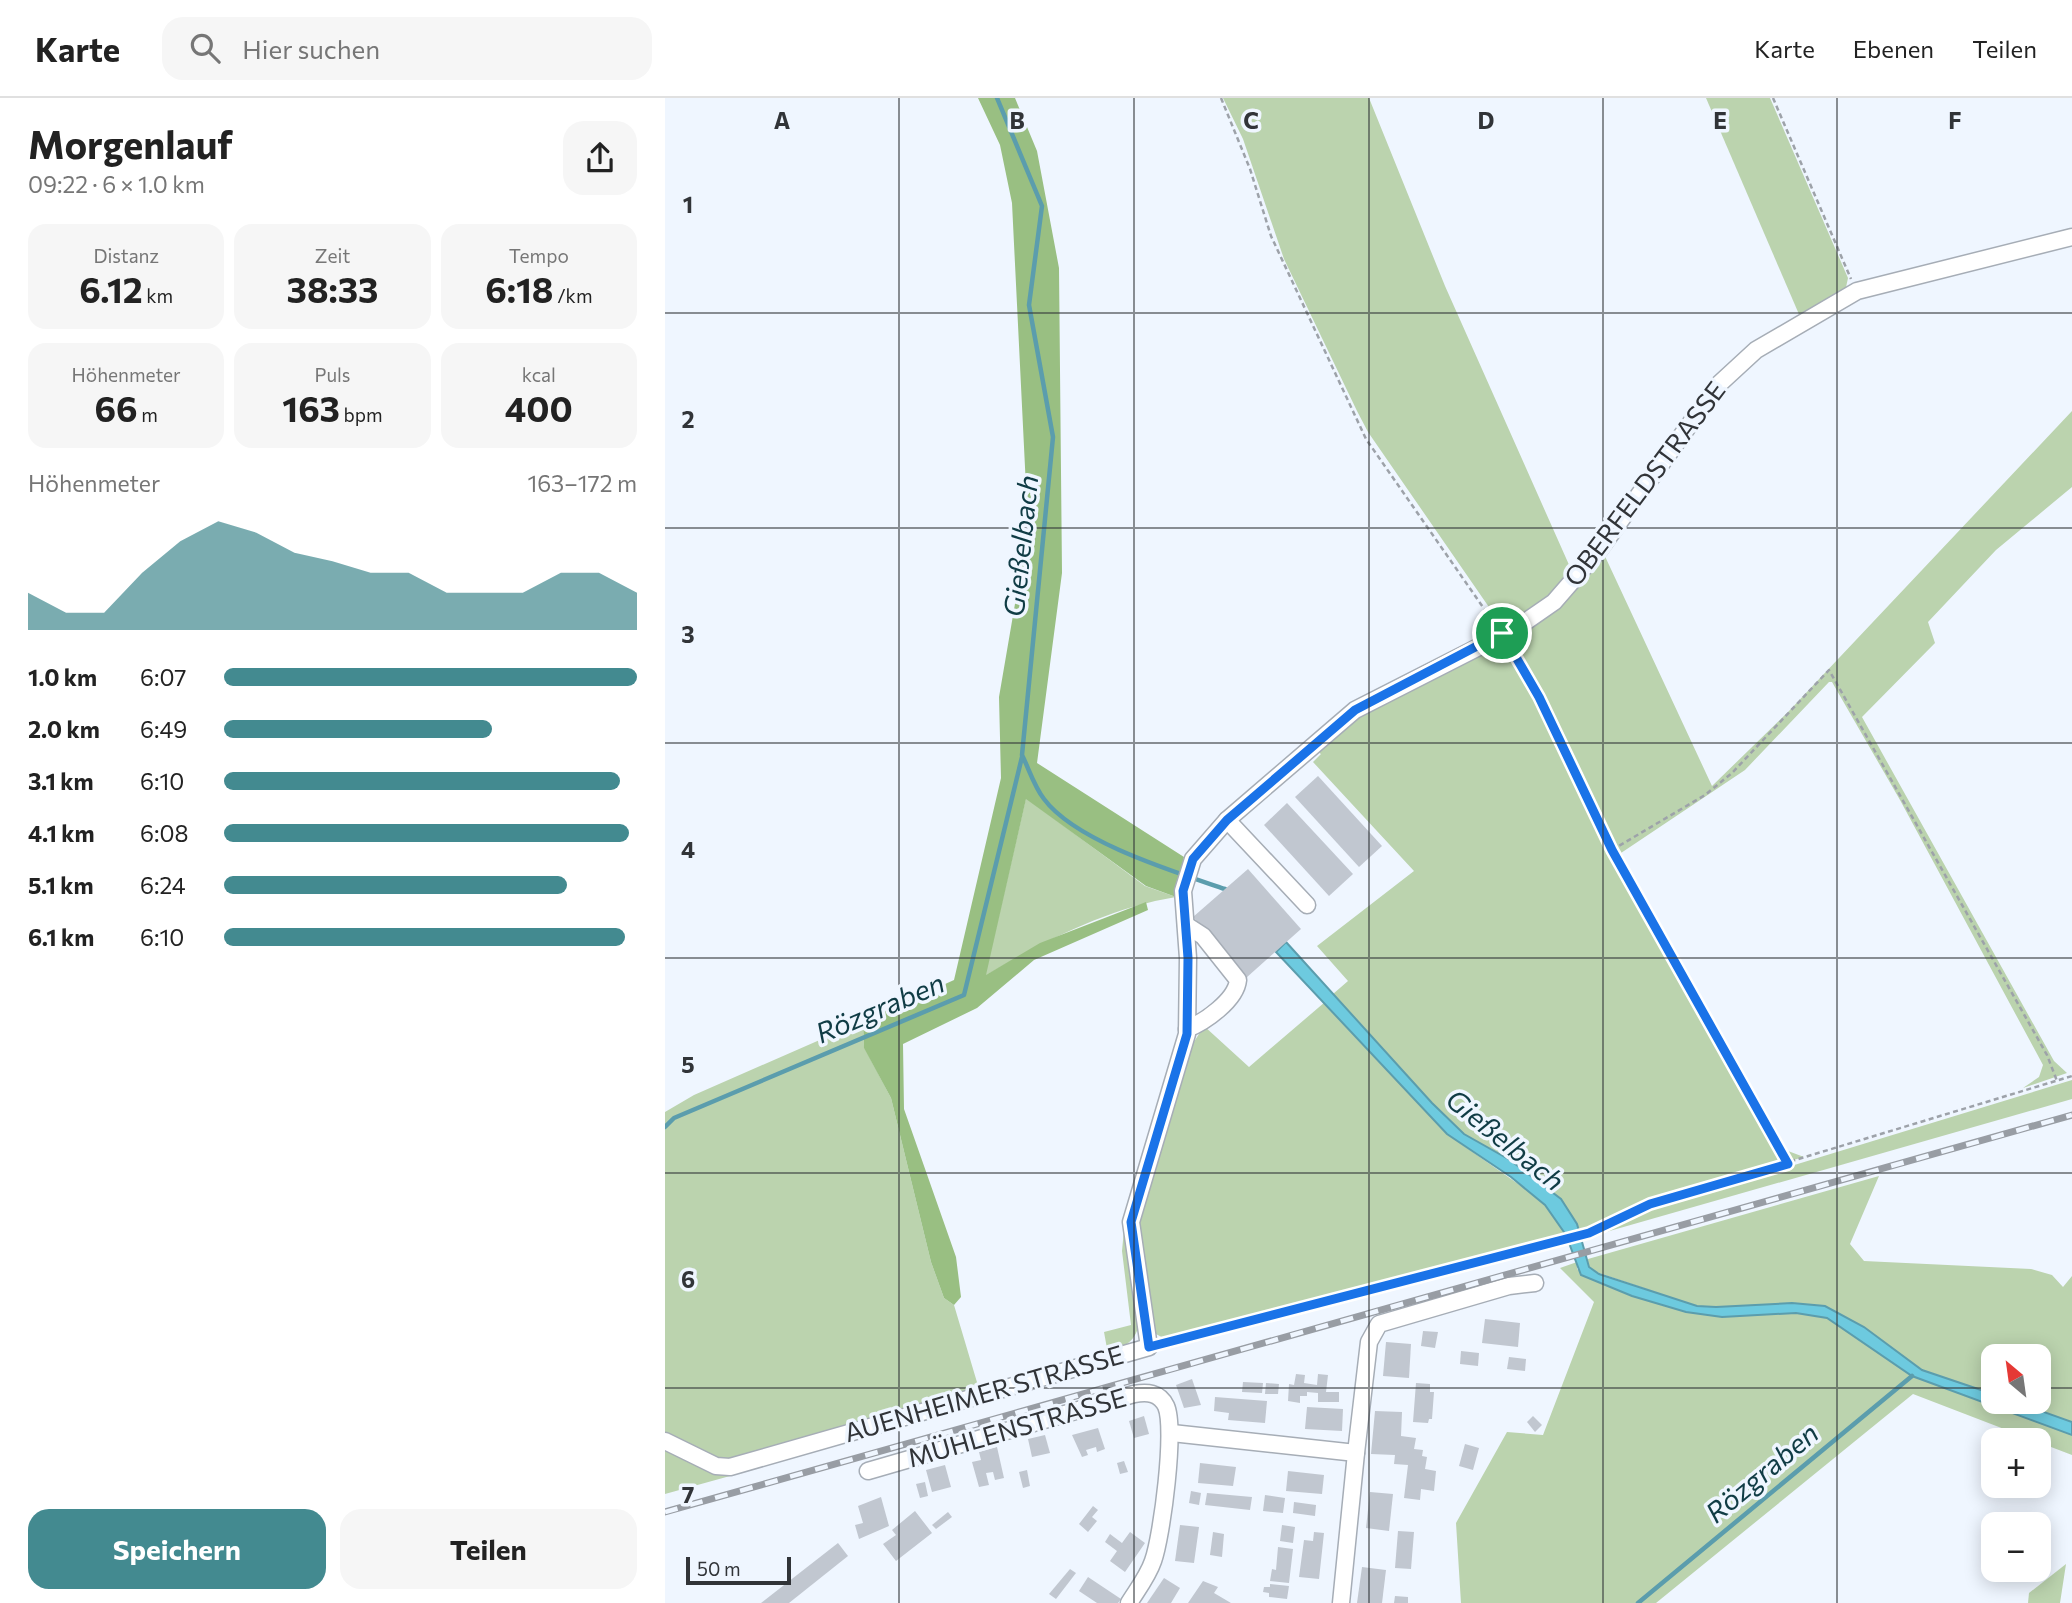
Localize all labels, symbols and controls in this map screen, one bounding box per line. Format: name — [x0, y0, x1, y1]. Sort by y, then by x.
search box — [162, 17, 652, 80]
text: Karte — [35, 28, 120, 69]
icon: search — [186, 29, 224, 67]
text: Hier suchen — [242, 33, 380, 64]
text: Karte — [1754, 34, 1815, 63]
text: Ebenen — [1853, 34, 1934, 63]
text: Teilen — [1972, 34, 2037, 63]
text: A — [774, 106, 791, 134]
text: B — [1009, 106, 1025, 134]
text: C — [1243, 106, 1259, 134]
text: D — [1478, 106, 1495, 134]
text: E — [1713, 106, 1727, 134]
text: F — [1948, 106, 1962, 134]
text: Morgenlauf — [28, 120, 233, 167]
button: share — [563, 121, 637, 195]
text: 09:22 · 6 × 1.0 km — [28, 170, 205, 198]
text: 1 — [683, 190, 693, 218]
text: Distanz — [93, 244, 159, 267]
text: Zeit — [315, 244, 350, 267]
text: Tempo — [509, 244, 569, 267]
text: 6.12 — [79, 267, 143, 310]
text: 38:33 — [287, 267, 378, 310]
text: 6:18 — [485, 267, 554, 310]
text: km — [143, 284, 173, 307]
text: /km — [554, 284, 592, 307]
text: Höhenmeter — [72, 363, 181, 386]
text: Puls — [314, 363, 351, 386]
text: kcal — [522, 363, 556, 386]
street label: OBERFELDSTRASSE — [1557, 375, 1731, 592]
text: 66 — [94, 386, 138, 429]
text: 163 — [282, 386, 340, 429]
text: 400 — [505, 386, 573, 429]
text: m — [138, 403, 158, 426]
text: bpm — [340, 403, 383, 426]
text: 2 — [681, 405, 695, 433]
text: Höhenmeter — [28, 469, 160, 497]
text: 163–172 m — [527, 469, 637, 497]
water label: Gießelbach — [996, 473, 1044, 618]
pin — [1472, 603, 1532, 663]
icon: arrive — [1483, 614, 1521, 652]
text: 3 — [681, 620, 695, 648]
text: 1.0 km — [28, 663, 97, 691]
text: 6:07 — [140, 663, 186, 691]
text: 2.0 km — [28, 715, 100, 743]
text: 6:49 — [140, 715, 187, 743]
text: 3.1 km — [28, 767, 94, 795]
text: 6:10 — [140, 767, 184, 795]
text: 4.1 km — [28, 819, 94, 847]
text: 6:08 — [140, 819, 188, 847]
text: 4 — [681, 835, 695, 863]
text: 5.1 km — [28, 871, 94, 899]
text: 6:24 — [140, 871, 186, 899]
text: 6.1 km — [28, 923, 94, 951]
text: 6:10 — [140, 923, 184, 951]
water label: Rözgraben — [810, 965, 949, 1049]
text: 5 — [681, 1050, 695, 1078]
water label: Gießelbach — [1440, 1081, 1572, 1197]
text: 6 — [681, 1265, 695, 1293]
street label: AUENHEIMER STRASSE — [840, 1338, 1127, 1447]
north arrow — [1981, 1344, 2051, 1414]
map controls — [1981, 1344, 2051, 1582]
street label: MÜHLENSTRASSE — [904, 1381, 1129, 1473]
water label: Rözgraben — [1698, 1415, 1825, 1529]
button: + — [1981, 1428, 2051, 1498]
text: 7 — [682, 1480, 694, 1508]
button: Speichern — [28, 1509, 326, 1589]
button: Teilen — [340, 1509, 637, 1589]
button: − — [1981, 1512, 2051, 1582]
scale bar — [686, 1554, 791, 1586]
text: 50 m — [697, 1557, 741, 1580]

